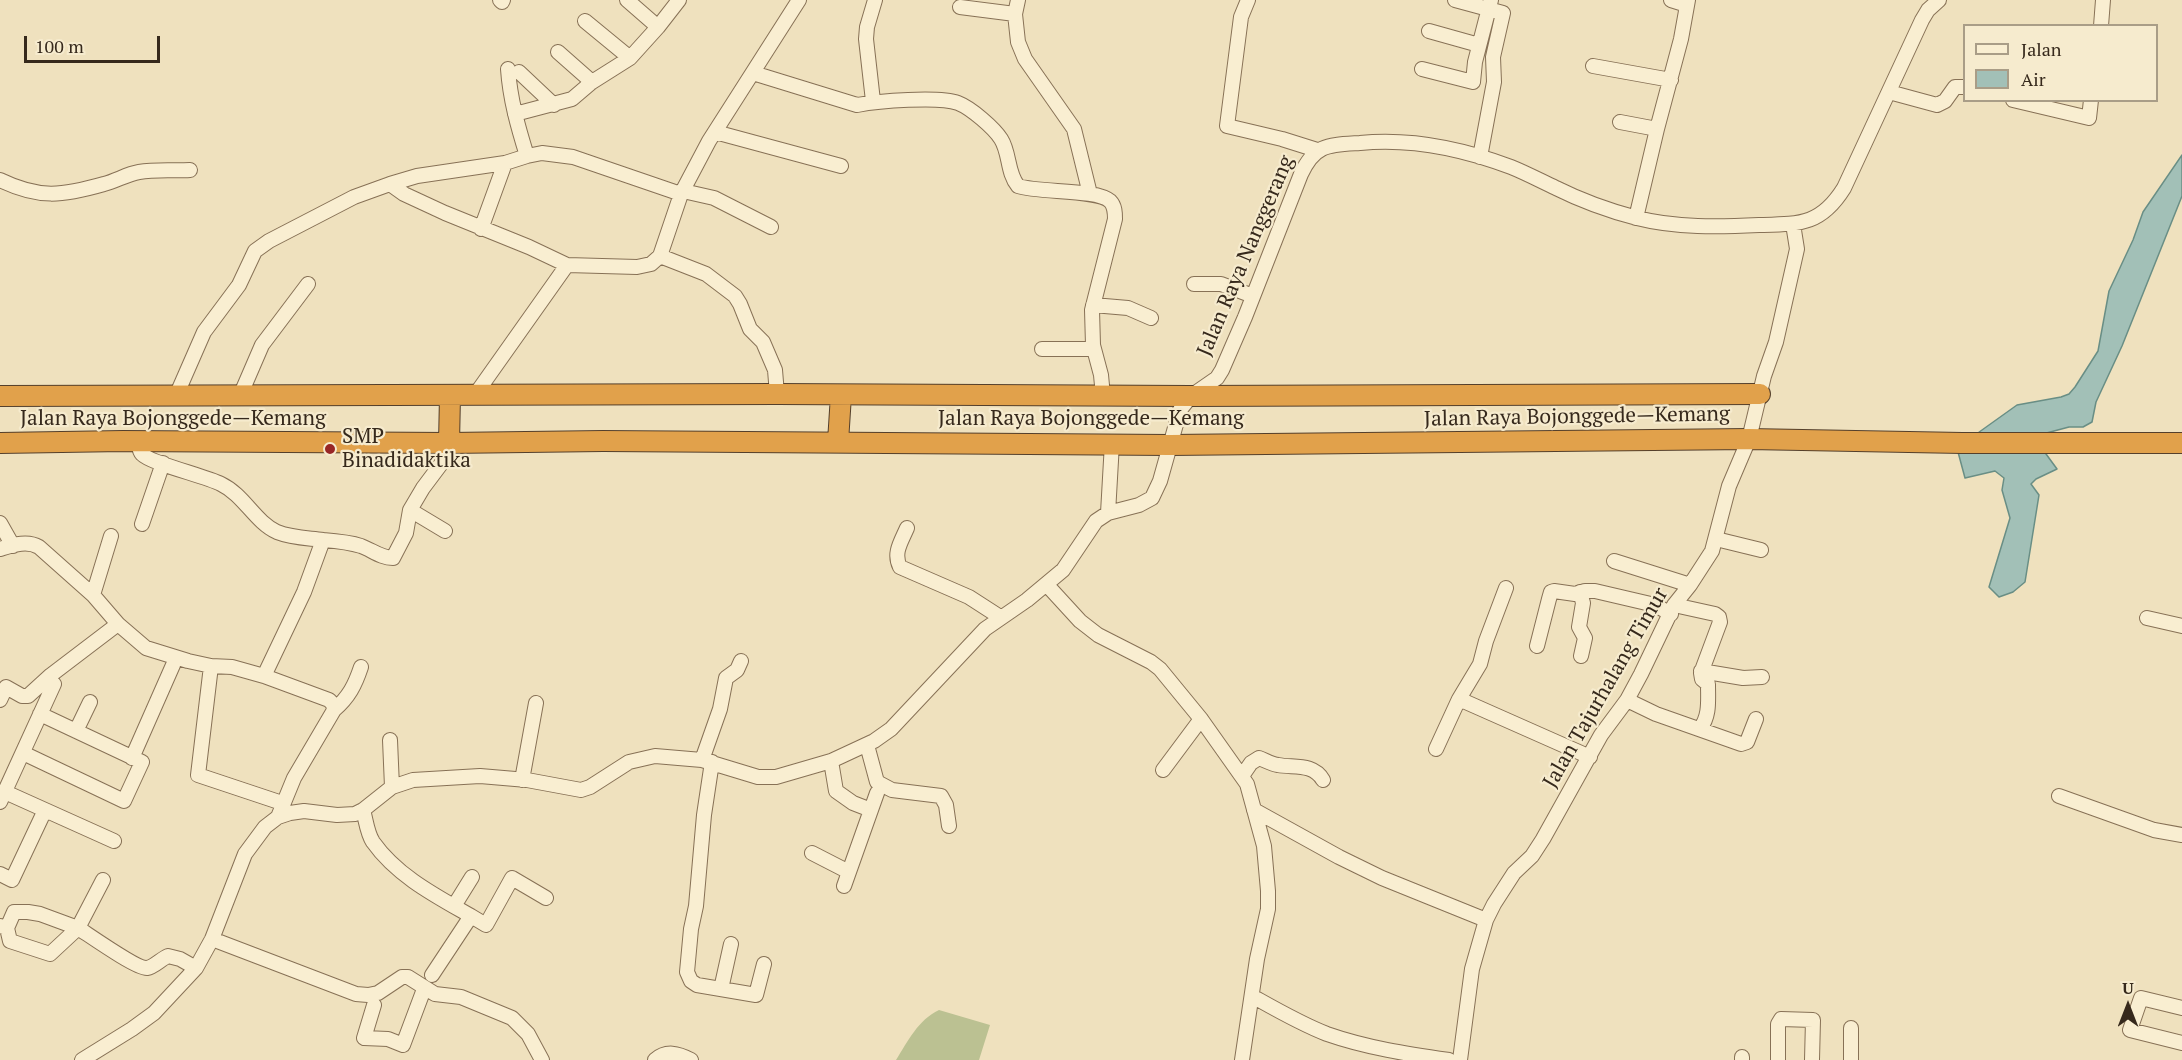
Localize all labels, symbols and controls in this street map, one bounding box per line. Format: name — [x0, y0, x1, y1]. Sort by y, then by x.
scale bar — [27, 24, 164, 62]
legend — [1963, 24, 2158, 102]
text: 100 m — [35, 34, 84, 58]
text: Jalan — [2021, 37, 2061, 61]
text: Air — [2021, 67, 2046, 91]
street label: Jalan Raya Nanggerang — [1192, 152, 1300, 360]
street label: Jalan Raya Bojonggede—Kemang — [1424, 402, 1730, 432]
street label: Jalan Raya Bojonggede—Kemang — [20, 406, 326, 432]
street label: Jalan Raya Bojonggede—Kemang — [938, 406, 1244, 432]
place label: SMP Binadidaktika — [342, 424, 471, 474]
marker: SMP Binadidaktika — [323, 442, 337, 456]
street label: Jalan Tajurhalang Timur — [1538, 583, 1674, 793]
north arrow — [2098, 976, 2158, 1036]
text: U — [2122, 977, 2134, 999]

